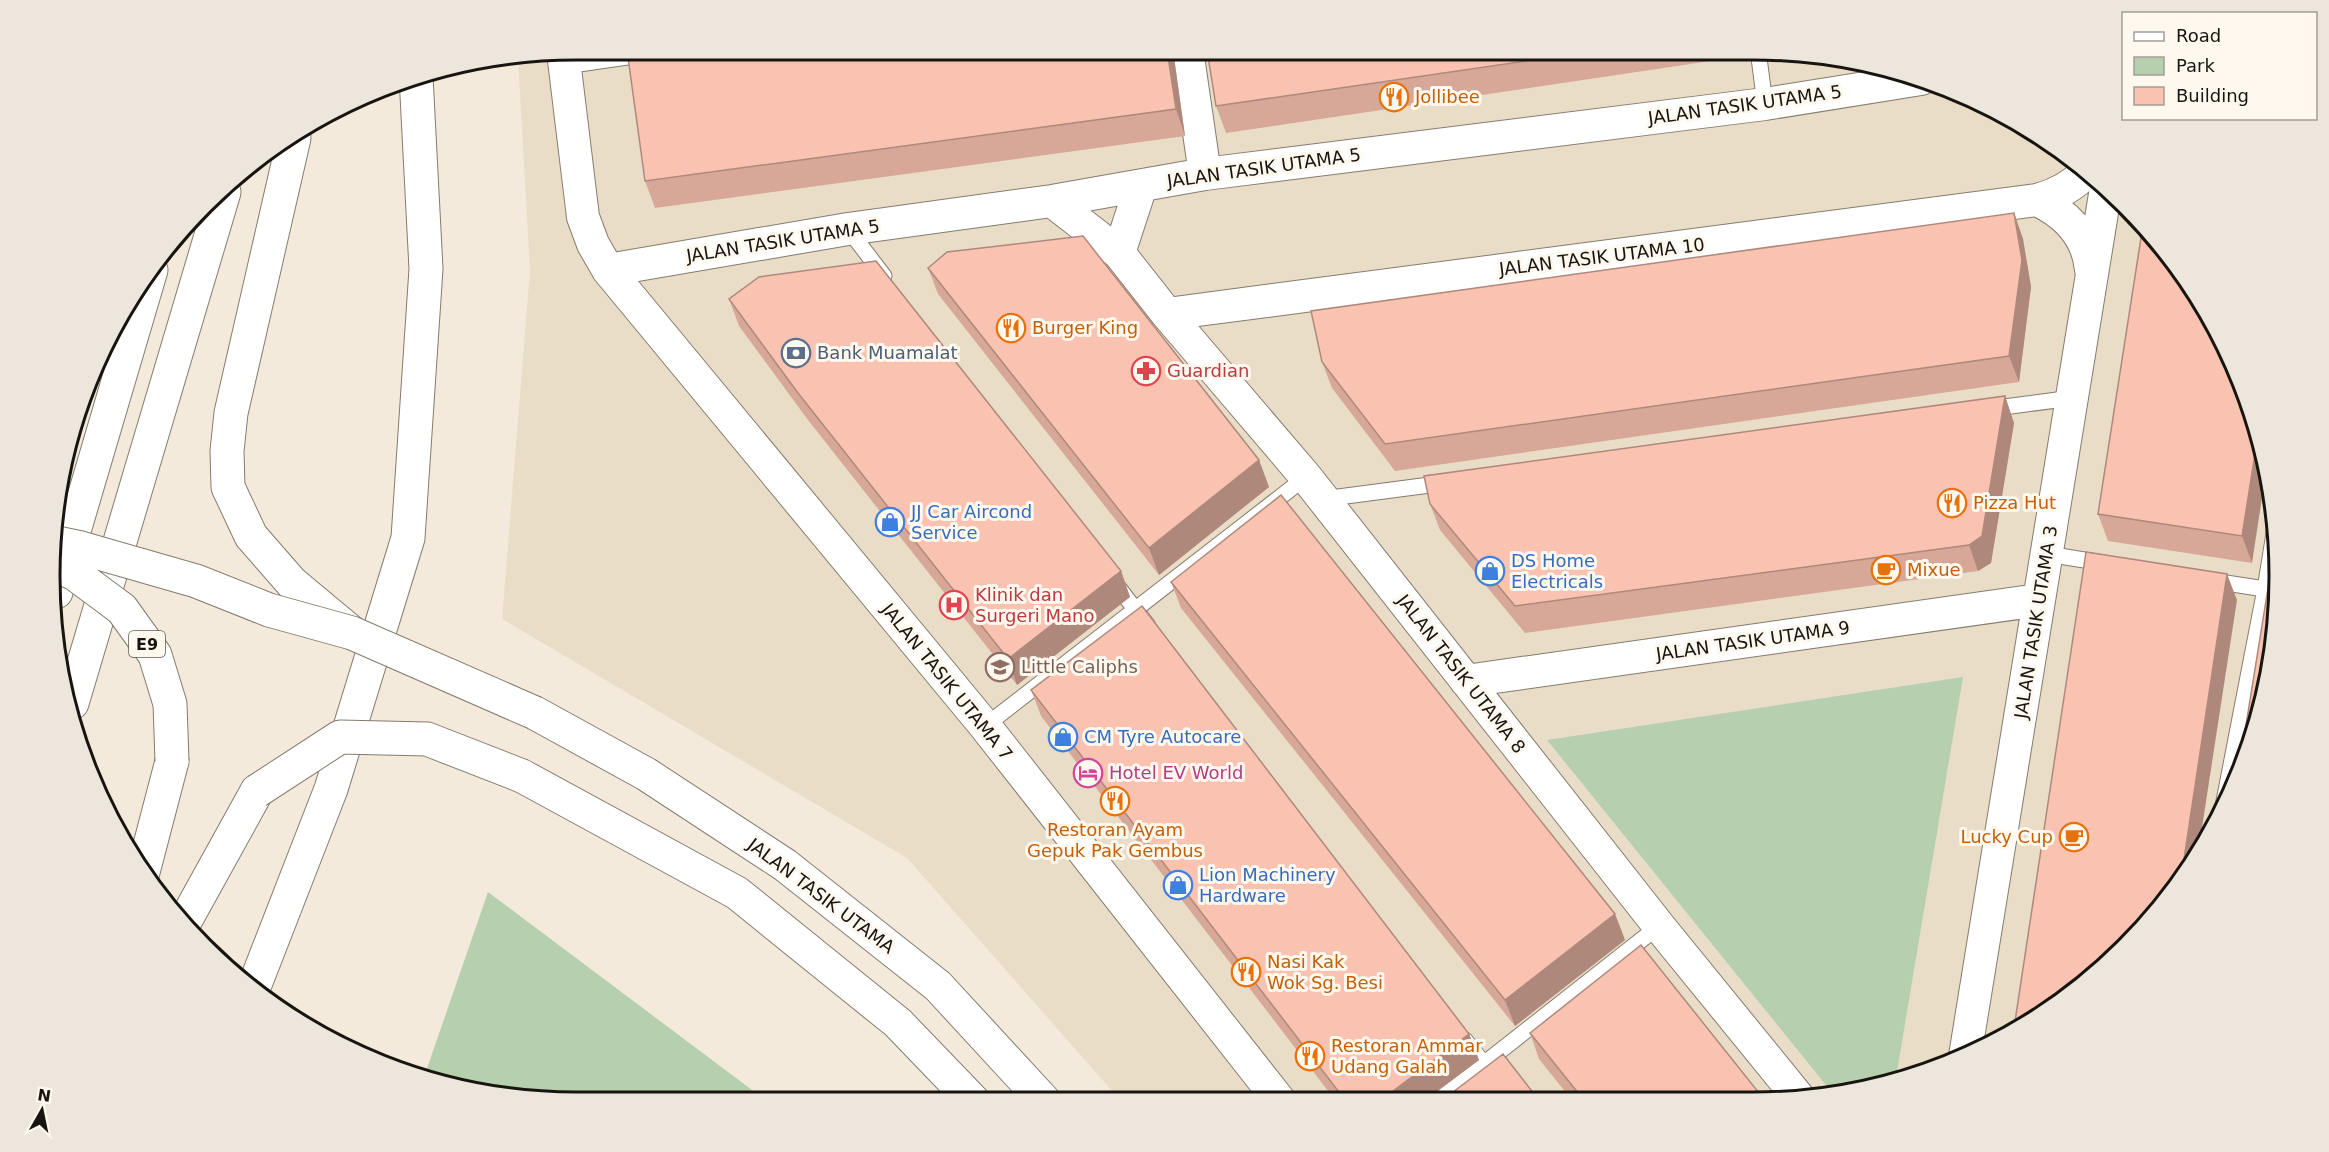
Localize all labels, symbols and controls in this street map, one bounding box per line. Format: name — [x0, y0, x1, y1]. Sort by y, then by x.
legend — [2122, 12, 2317, 120]
text: Road — [2176, 25, 2221, 46]
text: Park — [2176, 55, 2215, 76]
restaurant icon: Jollibee — [1378, 81, 1410, 113]
street label: JALAN TASIK UTAMA 5 — [1646, 81, 1843, 129]
text: Building — [2176, 85, 2249, 106]
place label: Jollibee — [1414, 86, 1480, 107]
street label: JALAN TASIK UTAMA 5 — [1165, 144, 1362, 192]
street label: JALAN TASIK UTAMA 5 — [684, 215, 881, 266]
street label: JALAN TASIK UTAMA 10 — [1497, 233, 1706, 280]
restaurant icon: Burger King — [995, 312, 1027, 344]
place label: Burger King — [1032, 317, 1138, 338]
bank icon: Bank Muamalat — [780, 337, 812, 369]
place label: Bank Muamalat — [817, 342, 958, 363]
pharmacy icon: Guardian — [1130, 355, 1162, 387]
place label: Guardian — [1167, 360, 1249, 381]
restaurant icon: Pizza Hut — [1936, 487, 1968, 519]
place label: Pizza Hut — [1973, 492, 2056, 513]
place label: JJ Car Aircond Service — [910, 501, 1032, 543]
shop icon: JJ Car Aircond Service — [874, 506, 906, 538]
street label: JALAN TASIK UTAMA 3 — [2010, 524, 2061, 721]
place label: DS Home Electricals — [1511, 550, 1603, 592]
cafe icon: Mixue — [1870, 554, 1902, 586]
shop icon: DS Home Electricals — [1474, 555, 1506, 587]
place label: Mixue — [1907, 559, 1961, 580]
place label: Klinik dan Surgeri Mano — [975, 584, 1095, 626]
hospital icon: Klinik dan Surgeri Mano — [938, 589, 970, 621]
street label: JALAN TASIK UTAMA 8 — [1392, 589, 1530, 757]
street label: JALAN TASIK UTAMA 7 — [877, 598, 1017, 764]
street label: JALAN TASIK UTAMA 9 — [1654, 617, 1851, 665]
road number: E9 — [129, 631, 165, 657]
school or university icon: Little Caliphs — [984, 651, 1016, 683]
place label: Little Caliphs — [1021, 656, 1138, 677]
shop icon: CM Tyre Autocare — [1047, 721, 1079, 753]
place label: CM Tyre Autocare — [1084, 726, 1241, 747]
hotel icon: Hotel EV World — [1072, 757, 1104, 789]
place label: Hotel EV World — [1109, 762, 1243, 783]
restaurant icon: Restoran Ayam Gepuk Pak Gembus — [1099, 785, 1131, 817]
place label: Restoran Ayam Gepuk Pak Gembus — [1027, 819, 1203, 861]
cafe icon: Lucky Cup — [2058, 821, 2090, 853]
place label: Lucky Cup — [1960, 826, 2053, 847]
street label: JALAN TASIK UTAMA — [743, 833, 899, 958]
place label: Lion Machinery Hardware — [1199, 864, 1336, 906]
shop icon: Lion Machinery Hardware — [1162, 869, 1194, 901]
place label: Nasi Kak Wok Sg. Besi — [1267, 951, 1383, 993]
restaurant icon: Nasi Kak Wok Sg. Besi — [1230, 956, 1262, 988]
place label: Restoran Ammar Udang Galah — [1331, 1035, 1483, 1077]
restaurant icon: Restoran Ammar Udang Galah — [1294, 1040, 1326, 1072]
north arrow — [12, 1080, 72, 1140]
text: N — [36, 1085, 52, 1106]

